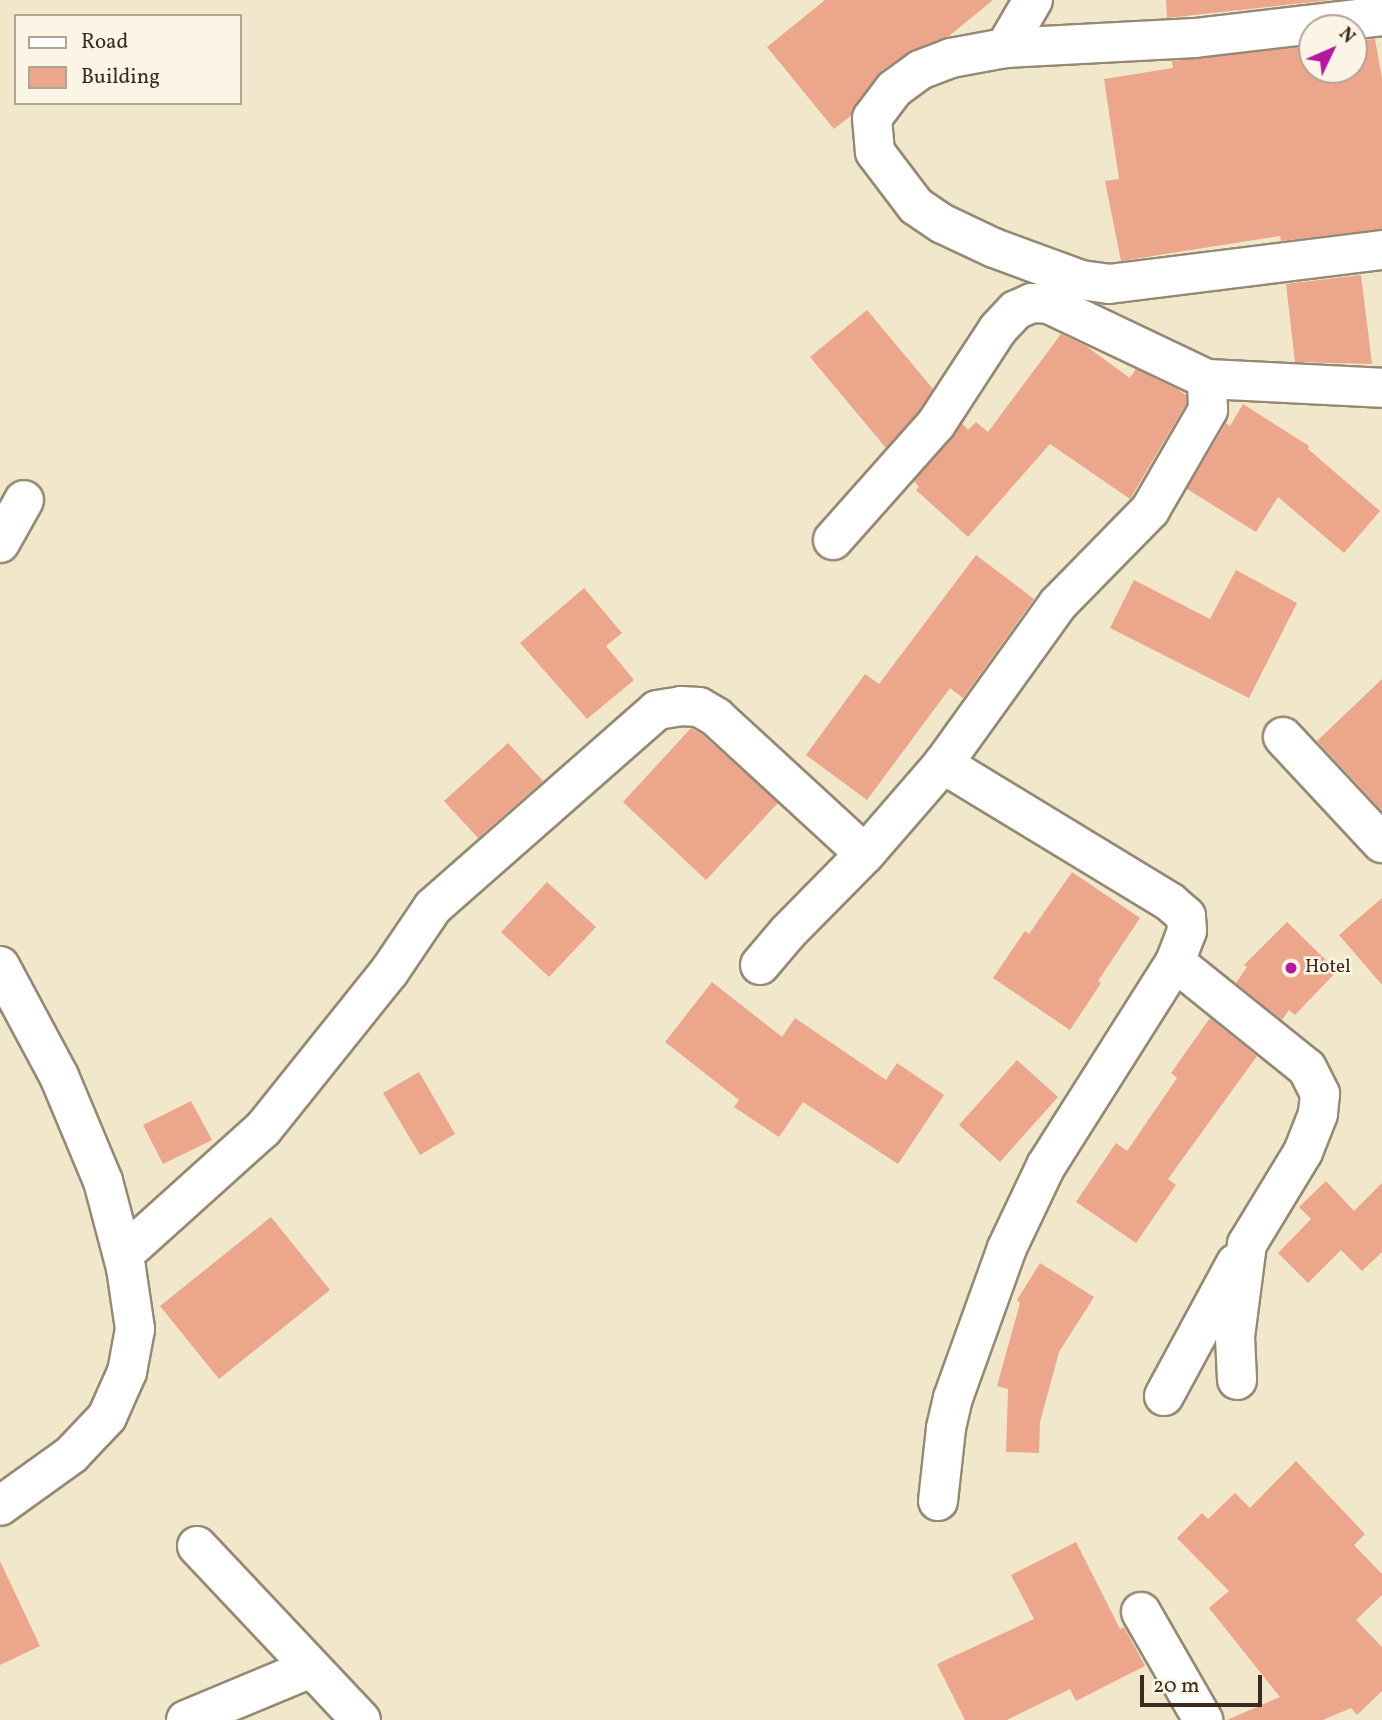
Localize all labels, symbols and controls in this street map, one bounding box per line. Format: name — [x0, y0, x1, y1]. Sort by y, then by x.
legend — [14, 14, 242, 105]
north arrow — [1298, 14, 1368, 84]
text: N — [1333, 22, 1361, 50]
text: Road — [81, 28, 128, 57]
text: Building — [81, 63, 160, 92]
place label: Hotel — [1305, 957, 1351, 979]
marker: Hotel — [1283, 960, 1299, 976]
scale bar — [1144, 1660, 1266, 1704]
text: 20 m — [1153, 1672, 1199, 1701]

